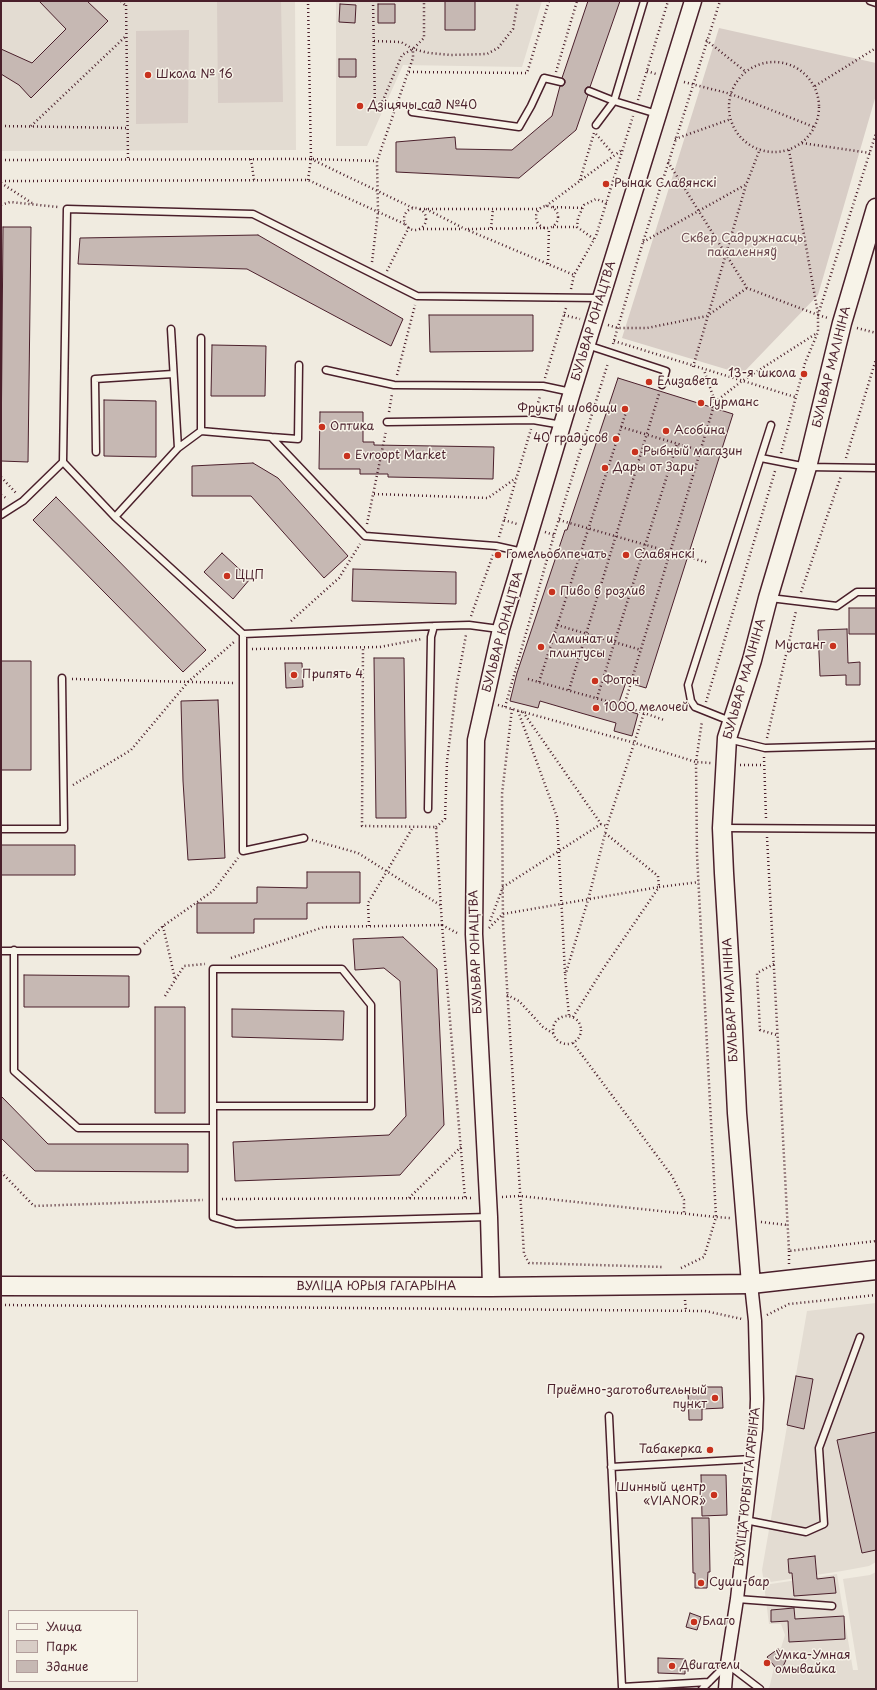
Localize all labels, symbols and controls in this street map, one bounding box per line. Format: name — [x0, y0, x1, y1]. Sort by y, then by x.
place label: Школа № 16 — [156, 68, 233, 82]
marker: Школа № 16 — [143, 70, 153, 80]
place label: Дзіцячы сад №40 — [368, 99, 477, 113]
marker: Дзіцячы сад №40 — [355, 101, 365, 111]
place label: Рынак Славянскі — [614, 177, 717, 191]
marker: Рынак Славянскі — [601, 179, 611, 189]
park label: Сквер Садружнасць пакаленняў — [681, 232, 803, 260]
street label: БУЛЬВАР ЮНАЦТВА — [569, 259, 619, 383]
street label: БУЛЬВАР МАЛІНІНА — [810, 305, 854, 429]
place label: 13-я школа — [728, 367, 796, 381]
marker: 13-я школа — [799, 369, 809, 379]
place label: Елизавета — [657, 375, 718, 389]
marker: Елизавета — [644, 377, 654, 387]
place label: Гурманс — [709, 396, 759, 410]
marker: Гурманс — [696, 398, 706, 408]
place label: Фрукты и овощи — [517, 402, 617, 416]
marker: Фрукты и овощи — [620, 404, 630, 414]
place label: Оптика — [330, 420, 374, 434]
marker: Оптика — [317, 422, 327, 432]
place label: Асобина — [674, 424, 725, 438]
marker: Асобина — [661, 426, 671, 436]
place label: 40 градусов — [533, 432, 608, 446]
marker: 40 градусов — [611, 434, 621, 444]
place label: Рыбный магазин — [643, 445, 743, 459]
marker: Рыбный магазин — [630, 447, 640, 457]
place label: Evroopt Market — [355, 449, 446, 463]
marker: Evroopt Market — [342, 451, 352, 461]
place label: Дары от Зари — [613, 461, 694, 475]
marker: Дары от Зари — [600, 463, 610, 473]
place label: Гомельоблпечать — [506, 548, 607, 562]
place label: Славянскі — [634, 548, 695, 562]
marker: Гомельоблпечать — [493, 550, 503, 560]
marker: Славянскі — [621, 550, 631, 560]
place label: ЦЦП — [235, 569, 264, 583]
street label: БУЛЬВАР ЮНАЦТВА — [480, 570, 526, 694]
marker: ЦЦП — [222, 571, 232, 581]
place label: Пиво в розлив — [560, 585, 645, 599]
marker: Пиво в розлив — [547, 587, 557, 597]
street label: БУЛЬВАР МАЛІНІНА — [721, 617, 769, 741]
place label: Ламинат и плинтусы — [549, 633, 613, 661]
place label: Мустанг — [775, 639, 825, 653]
marker: Мустанг — [828, 641, 838, 651]
marker: Ламинат и плинтусы — [536, 642, 546, 652]
place label: Припять 4 — [302, 668, 363, 682]
marker: Припять 4 — [289, 670, 299, 680]
place label: Фотон — [603, 674, 640, 688]
marker: Фотон — [590, 676, 600, 686]
place label: 1000 мелочей — [604, 701, 689, 715]
marker: 1000 мелочей — [591, 703, 601, 713]
street label: БУЛЬВАР ЮНАЦТВА — [467, 890, 485, 1014]
street label: БУЛЬВАР МАЛІНІНА — [721, 937, 741, 1063]
street label: ВУЛІЦА ЮРЫЯ ГАГАРЫНА — [296, 1280, 456, 1294]
place label: Приёмно-заготовительный пункт — [547, 1384, 707, 1412]
marker: Приёмно-заготовительный пункт — [710, 1393, 720, 1403]
street label: ВУЛІЦА ЮРЫЯ ГАГАРЫНА — [732, 1407, 764, 1567]
place label: Табакерка — [639, 1443, 702, 1457]
marker: Табакерка — [705, 1445, 715, 1455]
place label: Шинный центр «VIANOR» — [616, 1481, 706, 1509]
marker: Шинный центр «VIANOR» — [709, 1490, 719, 1500]
place label: Суши-бар — [709, 1576, 769, 1590]
marker: Суши-бар — [696, 1578, 706, 1588]
legend — [8, 1610, 138, 1682]
place label: Благо — [702, 1615, 735, 1629]
text: Улица — [46, 1617, 82, 1635]
marker: Благо — [689, 1617, 699, 1627]
text: Парк — [46, 1637, 77, 1655]
place label: Умка-Умная омывайка — [775, 1649, 850, 1677]
text: Здание — [46, 1657, 88, 1675]
marker: Умка-Умная омывайка — [762, 1658, 772, 1668]
place label: Двигатели — [680, 1659, 740, 1673]
marker: Двигатели — [667, 1661, 677, 1671]

